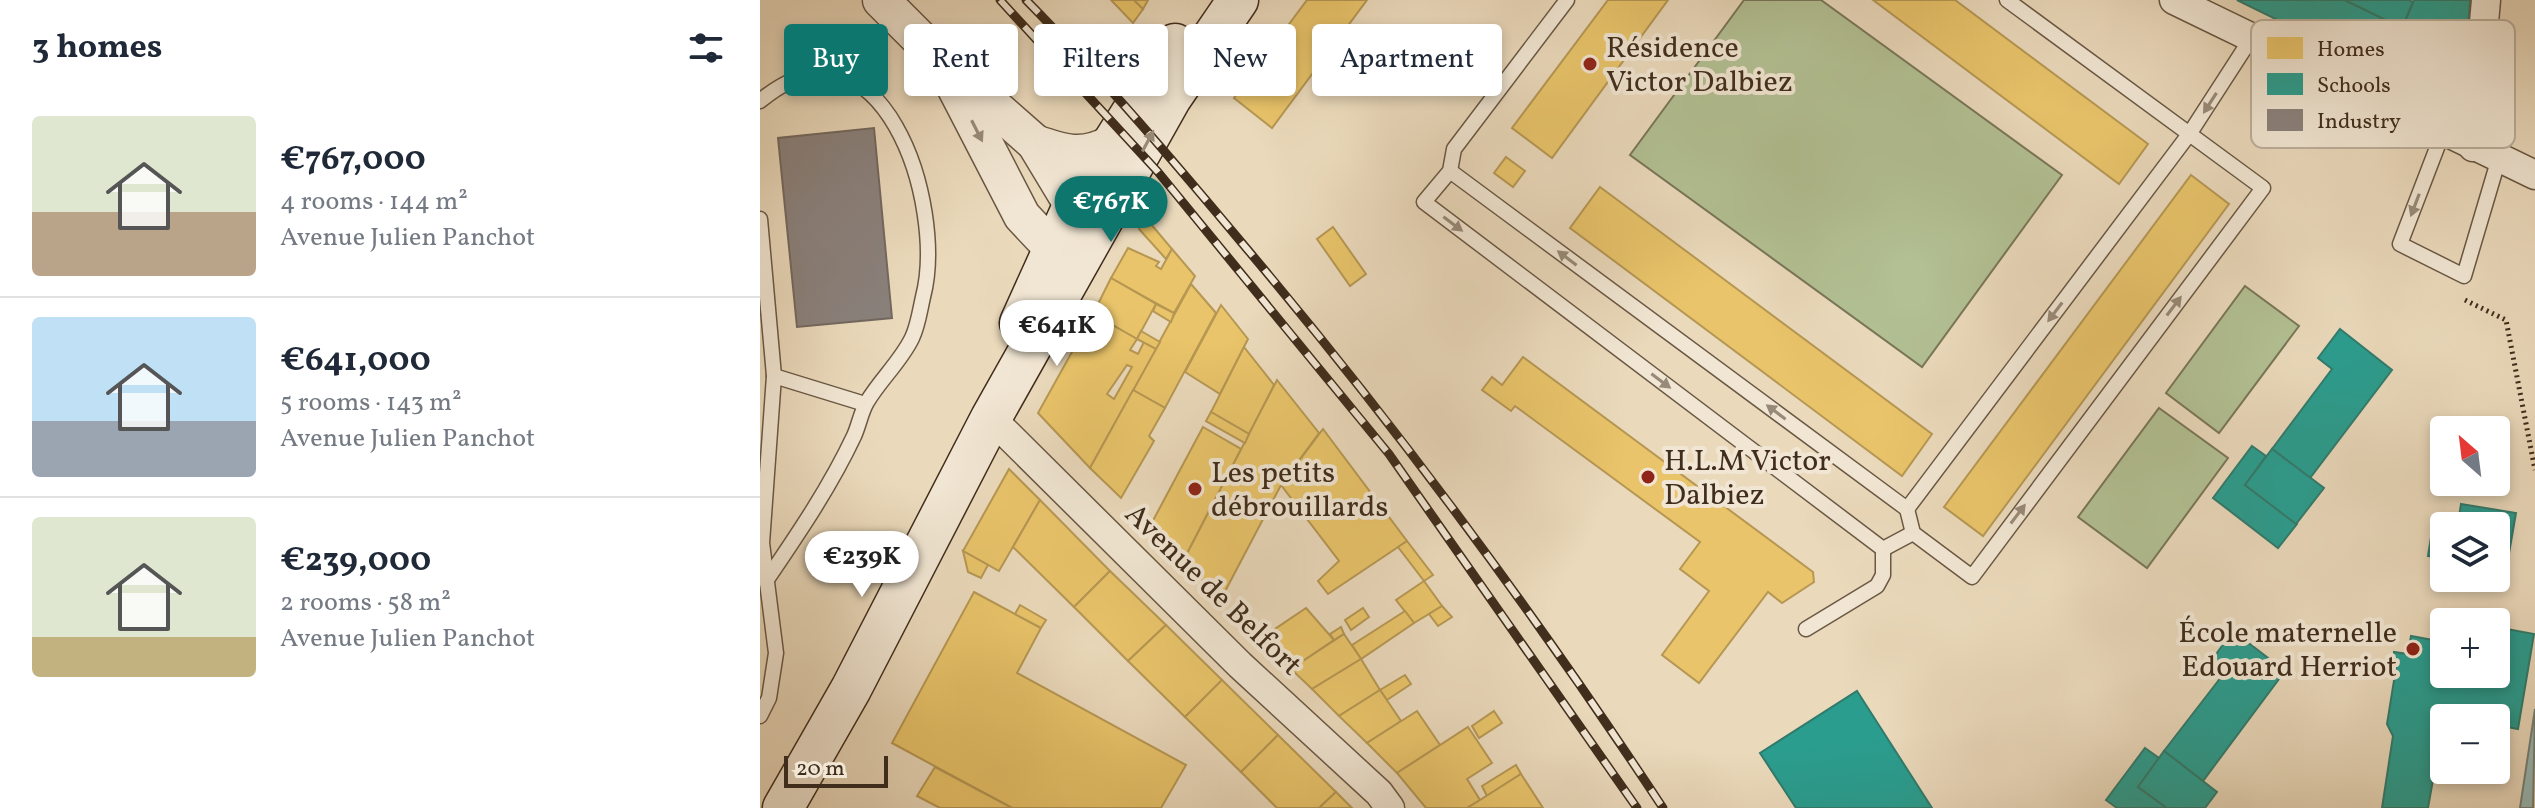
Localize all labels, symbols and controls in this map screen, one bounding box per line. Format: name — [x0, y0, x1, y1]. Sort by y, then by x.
legend — [2251, 20, 2515, 148]
chip: Buy — [784, 24, 888, 96]
chip: Rent — [904, 24, 1018, 96]
chip: Filters — [1034, 24, 1168, 96]
chip: New — [1184, 24, 1296, 96]
chip: Apartment — [1312, 24, 1502, 96]
text: 3 homes — [32, 25, 162, 72]
icon: filters — [684, 26, 728, 70]
place label: Résidence Victor Dalbiez — [1606, 28, 1793, 104]
text: Homes — [2317, 35, 2385, 66]
marker: Résidence Victor Dalbiez — [1581, 55, 1599, 73]
text: Schools — [2317, 71, 2391, 102]
one-way arrow — [2202, 92, 2217, 113]
text: Industry — [2317, 107, 2401, 138]
one-way arrow — [971, 119, 984, 142]
one-way arrow — [1141, 129, 1155, 152]
text: €767,000 — [280, 137, 426, 184]
icon: home — [96, 148, 192, 244]
pin: €767K — [1055, 176, 1167, 244]
text: 4 rooms · 144 m² — [280, 184, 468, 220]
text: €767K — [1073, 184, 1149, 220]
one-way arrow — [2408, 193, 2421, 217]
one-way arrow — [1443, 216, 1464, 232]
text: Avenue Julien Panchot — [280, 220, 535, 256]
one-way arrow — [1557, 250, 1578, 266]
one-way arrow — [2166, 296, 2182, 316]
pin: €641K — [1001, 300, 1113, 368]
one-way arrow — [2047, 301, 2063, 323]
text: €641K — [1018, 308, 1096, 344]
text: €641,000 — [280, 338, 431, 385]
icon: home — [96, 349, 192, 445]
one-way arrow — [1650, 373, 1672, 389]
text: 5 rooms · 143 m² — [280, 385, 462, 421]
one-way arrow — [1766, 405, 1787, 421]
north arrow — [2430, 416, 2510, 496]
map controls — [2430, 416, 2510, 784]
text: Avenue Julien Panchot — [280, 421, 535, 457]
place label: H.L.M Victor Dalbiez — [1664, 441, 1831, 517]
place label: Les petits débrouillards — [1211, 453, 1388, 529]
marker: H.L.M Victor Dalbiez — [1639, 468, 1657, 486]
marker: Les petits débrouillards — [1186, 480, 1204, 498]
street label: Avenue de Belfort — [1114, 495, 1311, 686]
one-way arrow — [2010, 504, 2026, 524]
button: layers — [2430, 512, 2510, 592]
pin: €239K — [806, 531, 918, 599]
text: €239,000 — [280, 538, 431, 585]
text: €239K — [823, 539, 901, 575]
icon: home — [96, 549, 192, 645]
text: 2 rooms · 58 m² — [280, 585, 451, 621]
button: + — [2430, 608, 2510, 688]
place label: École maternelle Edouard Herriot — [2178, 613, 2397, 689]
text: Avenue Julien Panchot — [280, 621, 535, 657]
marker: École maternelle Edouard Herriot — [2404, 640, 2422, 658]
button: − — [2430, 704, 2510, 784]
scale bar — [784, 752, 888, 788]
text: 20 m — [796, 754, 845, 785]

